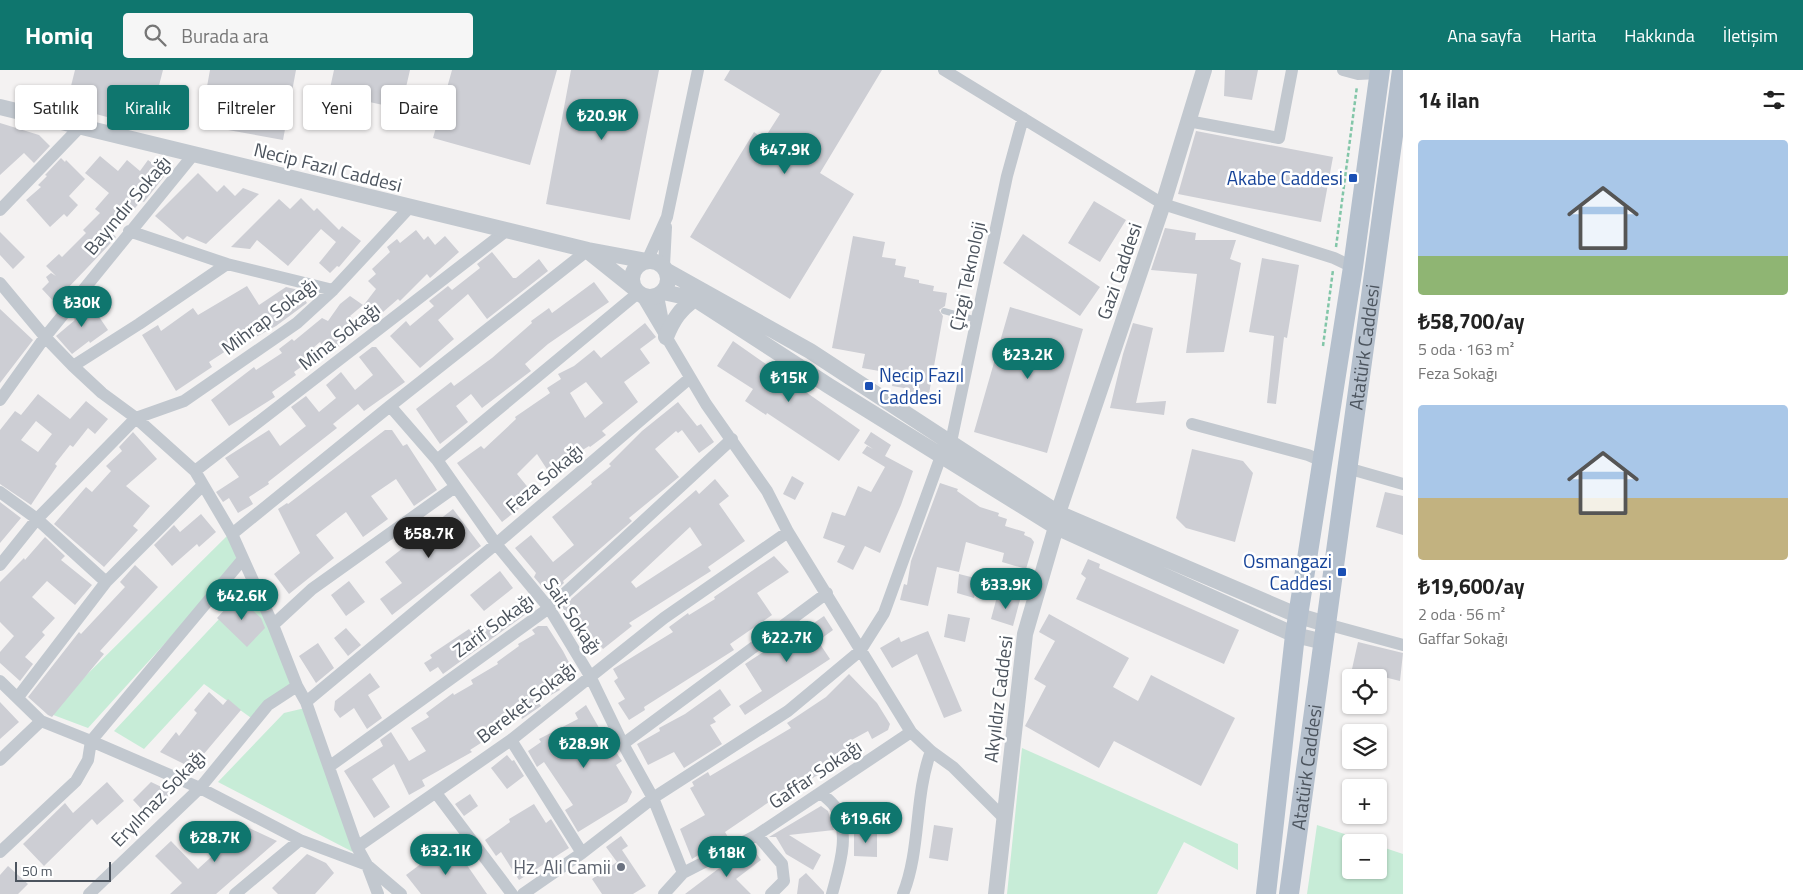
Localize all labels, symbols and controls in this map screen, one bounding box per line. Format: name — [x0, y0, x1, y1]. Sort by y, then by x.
search box — [123, 13, 473, 58]
text: Homiq — [25, 17, 93, 53]
icon: search — [141, 21, 169, 49]
text: Burada ara — [181, 21, 268, 50]
text: Ana sayfa — [1447, 22, 1522, 49]
text: Harita — [1550, 22, 1596, 49]
text: Hakkında — [1624, 22, 1695, 49]
text: İletişim — [1723, 22, 1778, 49]
text: 14 ilan — [1418, 84, 1480, 116]
chip: Satılık — [15, 85, 97, 130]
chip: Kiralık — [107, 85, 189, 130]
chip: Filtreler — [199, 85, 293, 130]
chip: Yeni — [303, 85, 371, 130]
chip: Daire — [381, 85, 456, 130]
icon: filters — [1760, 86, 1788, 114]
pin: ₺20.9K — [561, 98, 643, 141]
text: ₺20.9K — [577, 103, 627, 127]
pin: ₺47.9K — [744, 132, 826, 175]
street label: Necip Fazıl Caddesi — [251, 134, 405, 199]
text: ₺47.9K — [760, 137, 810, 161]
street label: Bayındır Sokağı — [76, 148, 177, 261]
place label: Akabe Caddesi — [1227, 163, 1343, 192]
marker: Akabe Caddesi — [1347, 172, 1359, 184]
icon: home — [1558, 173, 1648, 263]
street label: Çizgi Teknoloji — [941, 218, 992, 333]
street label: Gazi Caddesi — [1088, 218, 1149, 323]
street label: Mihrap Sokağı — [215, 270, 323, 361]
street label: Atatürk Caddesi — [1341, 282, 1386, 412]
pin: ₺30K — [52, 286, 112, 328]
text: ₺30K — [64, 290, 100, 314]
street label: Mina Sokağı — [292, 294, 386, 377]
text: ₺58,700/ay — [1418, 305, 1525, 337]
text: 5 oda · 163 m² — [1418, 337, 1514, 361]
pin: ₺23.2K — [987, 338, 1069, 380]
text: ₺23.2K — [1003, 342, 1053, 366]
pin: ₺15K — [759, 360, 819, 403]
place label: Necip Fazıl Caddesi — [879, 360, 964, 411]
text: Feza Sokağı — [1418, 361, 1498, 385]
text: ₺15K — [771, 365, 807, 389]
marker: Necip Fazıl Caddesi — [863, 380, 875, 392]
street label: Feza Sokağı — [499, 436, 589, 520]
icon: home — [1558, 438, 1648, 528]
pin: ₺58.7K — [388, 516, 470, 559]
text: ₺58.7K — [404, 521, 454, 545]
place label: Osmangazi Caddesi — [1243, 546, 1332, 597]
marker: Osmangazi Caddesi — [1336, 566, 1348, 578]
pin: ₺33.9K — [965, 568, 1047, 610]
text: ₺19,600/ay — [1418, 570, 1525, 602]
street label: Sait Sokağı — [537, 571, 610, 660]
text: ₺33.9K — [981, 572, 1031, 596]
pin: ₺42.6K — [201, 578, 283, 621]
text: ₺42.6K — [217, 583, 267, 607]
street label: Zarif Sokağı — [446, 585, 539, 664]
text: 2 oda · 56 m² — [1418, 602, 1505, 626]
pin: ₺22.7K — [746, 620, 828, 663]
text: ₺22.7K — [762, 625, 812, 649]
text: Gaffar Sokağı — [1418, 626, 1508, 650]
street label: Akyıldız Caddesi — [975, 634, 1020, 764]
street label: Bereket Sokağı — [470, 653, 582, 750]
map controls — [1342, 669, 1387, 879]
button: locate — [1342, 669, 1387, 714]
street label: Atatürk Caddesi — [1283, 702, 1329, 832]
button: layers — [1342, 724, 1387, 769]
pin: ₺28.9K — [543, 726, 625, 769]
text: ₺28.9K — [559, 731, 609, 755]
street label: Gaffar Sokağı — [762, 732, 867, 815]
street label: Eryılmaz Sokağı — [103, 742, 212, 853]
button: + — [1342, 779, 1387, 824]
pin: ₺19.6K — [825, 802, 907, 844]
text: ₺19.6K — [841, 806, 891, 830]
pin: ₺28.7K — [174, 820, 256, 863]
text: ₺28.7K — [190, 825, 240, 849]
pin: ₺32.1K — [405, 834, 487, 876]
button: − — [1342, 834, 1387, 879]
pin: ₺18K — [697, 836, 757, 878]
text: ₺32.1K — [421, 838, 471, 862]
text: ₺18K — [709, 840, 745, 864]
place label: Hz. Ali Camii — [513, 852, 611, 881]
scale bar — [15, 859, 111, 882]
text: 50 m — [22, 860, 52, 881]
marker: Hz. Ali Camii — [615, 861, 627, 873]

